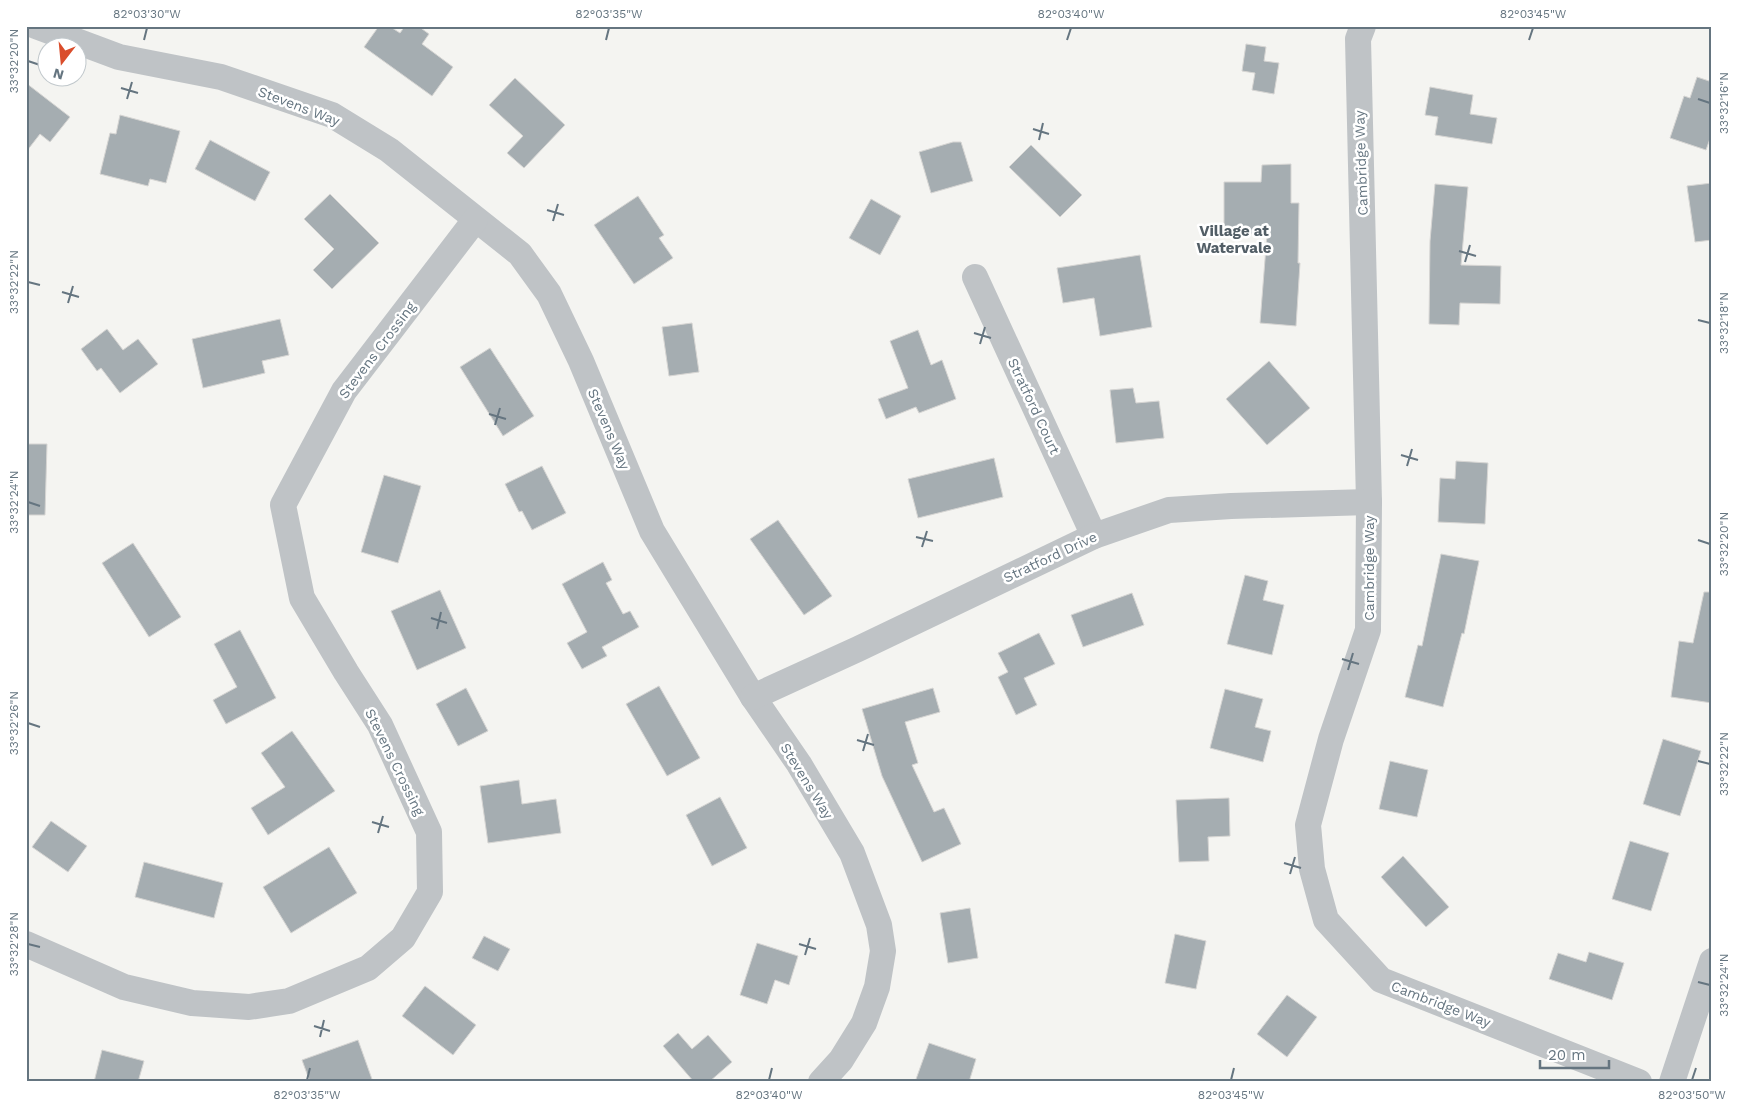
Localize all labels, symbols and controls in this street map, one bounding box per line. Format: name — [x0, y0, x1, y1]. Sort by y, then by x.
text: 82°03'30"W — [113, 7, 181, 21]
text: 82°03'35"W — [575, 7, 643, 21]
text: 82°03'40"W — [1037, 7, 1105, 21]
text: 82°03'45"W — [1500, 7, 1567, 21]
text: 33°32'20"N — [7, 29, 21, 93]
north arrow — [38, 38, 88, 88]
text: N — [51, 65, 66, 84]
text: 33°32'16"N — [1717, 72, 1731, 134]
street label: Stevens Way — [256, 83, 343, 129]
street label: Cambridge Way — [1351, 109, 1371, 216]
district label: Village at Watervale — [1197, 222, 1272, 257]
text: 33°32'22"N — [7, 250, 21, 314]
text: 33°32'18"N — [1717, 292, 1731, 354]
street label: Stevens Crossing — [335, 298, 419, 402]
street label: Stratford Court — [1005, 355, 1063, 457]
street label: Stevens Way — [585, 386, 634, 473]
text: 33°32'24"N — [7, 470, 21, 534]
text: 33°32'20"N — [1717, 512, 1731, 576]
street label: Cambridge Way — [1361, 514, 1377, 621]
street label: Stratford Drive — [1001, 528, 1099, 586]
text: 33°32'26"N — [7, 691, 21, 755]
street label: Stevens Crossing — [362, 706, 428, 819]
text: 33°32'22"N — [1717, 732, 1731, 796]
street label: Stevens Way — [777, 740, 837, 822]
text: 33°32'28"N — [7, 912, 21, 976]
text: 33°32'24"N — [1717, 953, 1731, 1017]
street label: Cambridge Way — [1389, 978, 1494, 1031]
scale bar — [1540, 1038, 1609, 1070]
text: 20 m — [1548, 1046, 1586, 1064]
text: 82°03'35"W — [273, 1088, 341, 1102]
text: 82°03'40"W — [735, 1088, 803, 1102]
text: 82°03'45"W — [1198, 1088, 1265, 1102]
text: 82°03'50"W — [1658, 1088, 1726, 1102]

